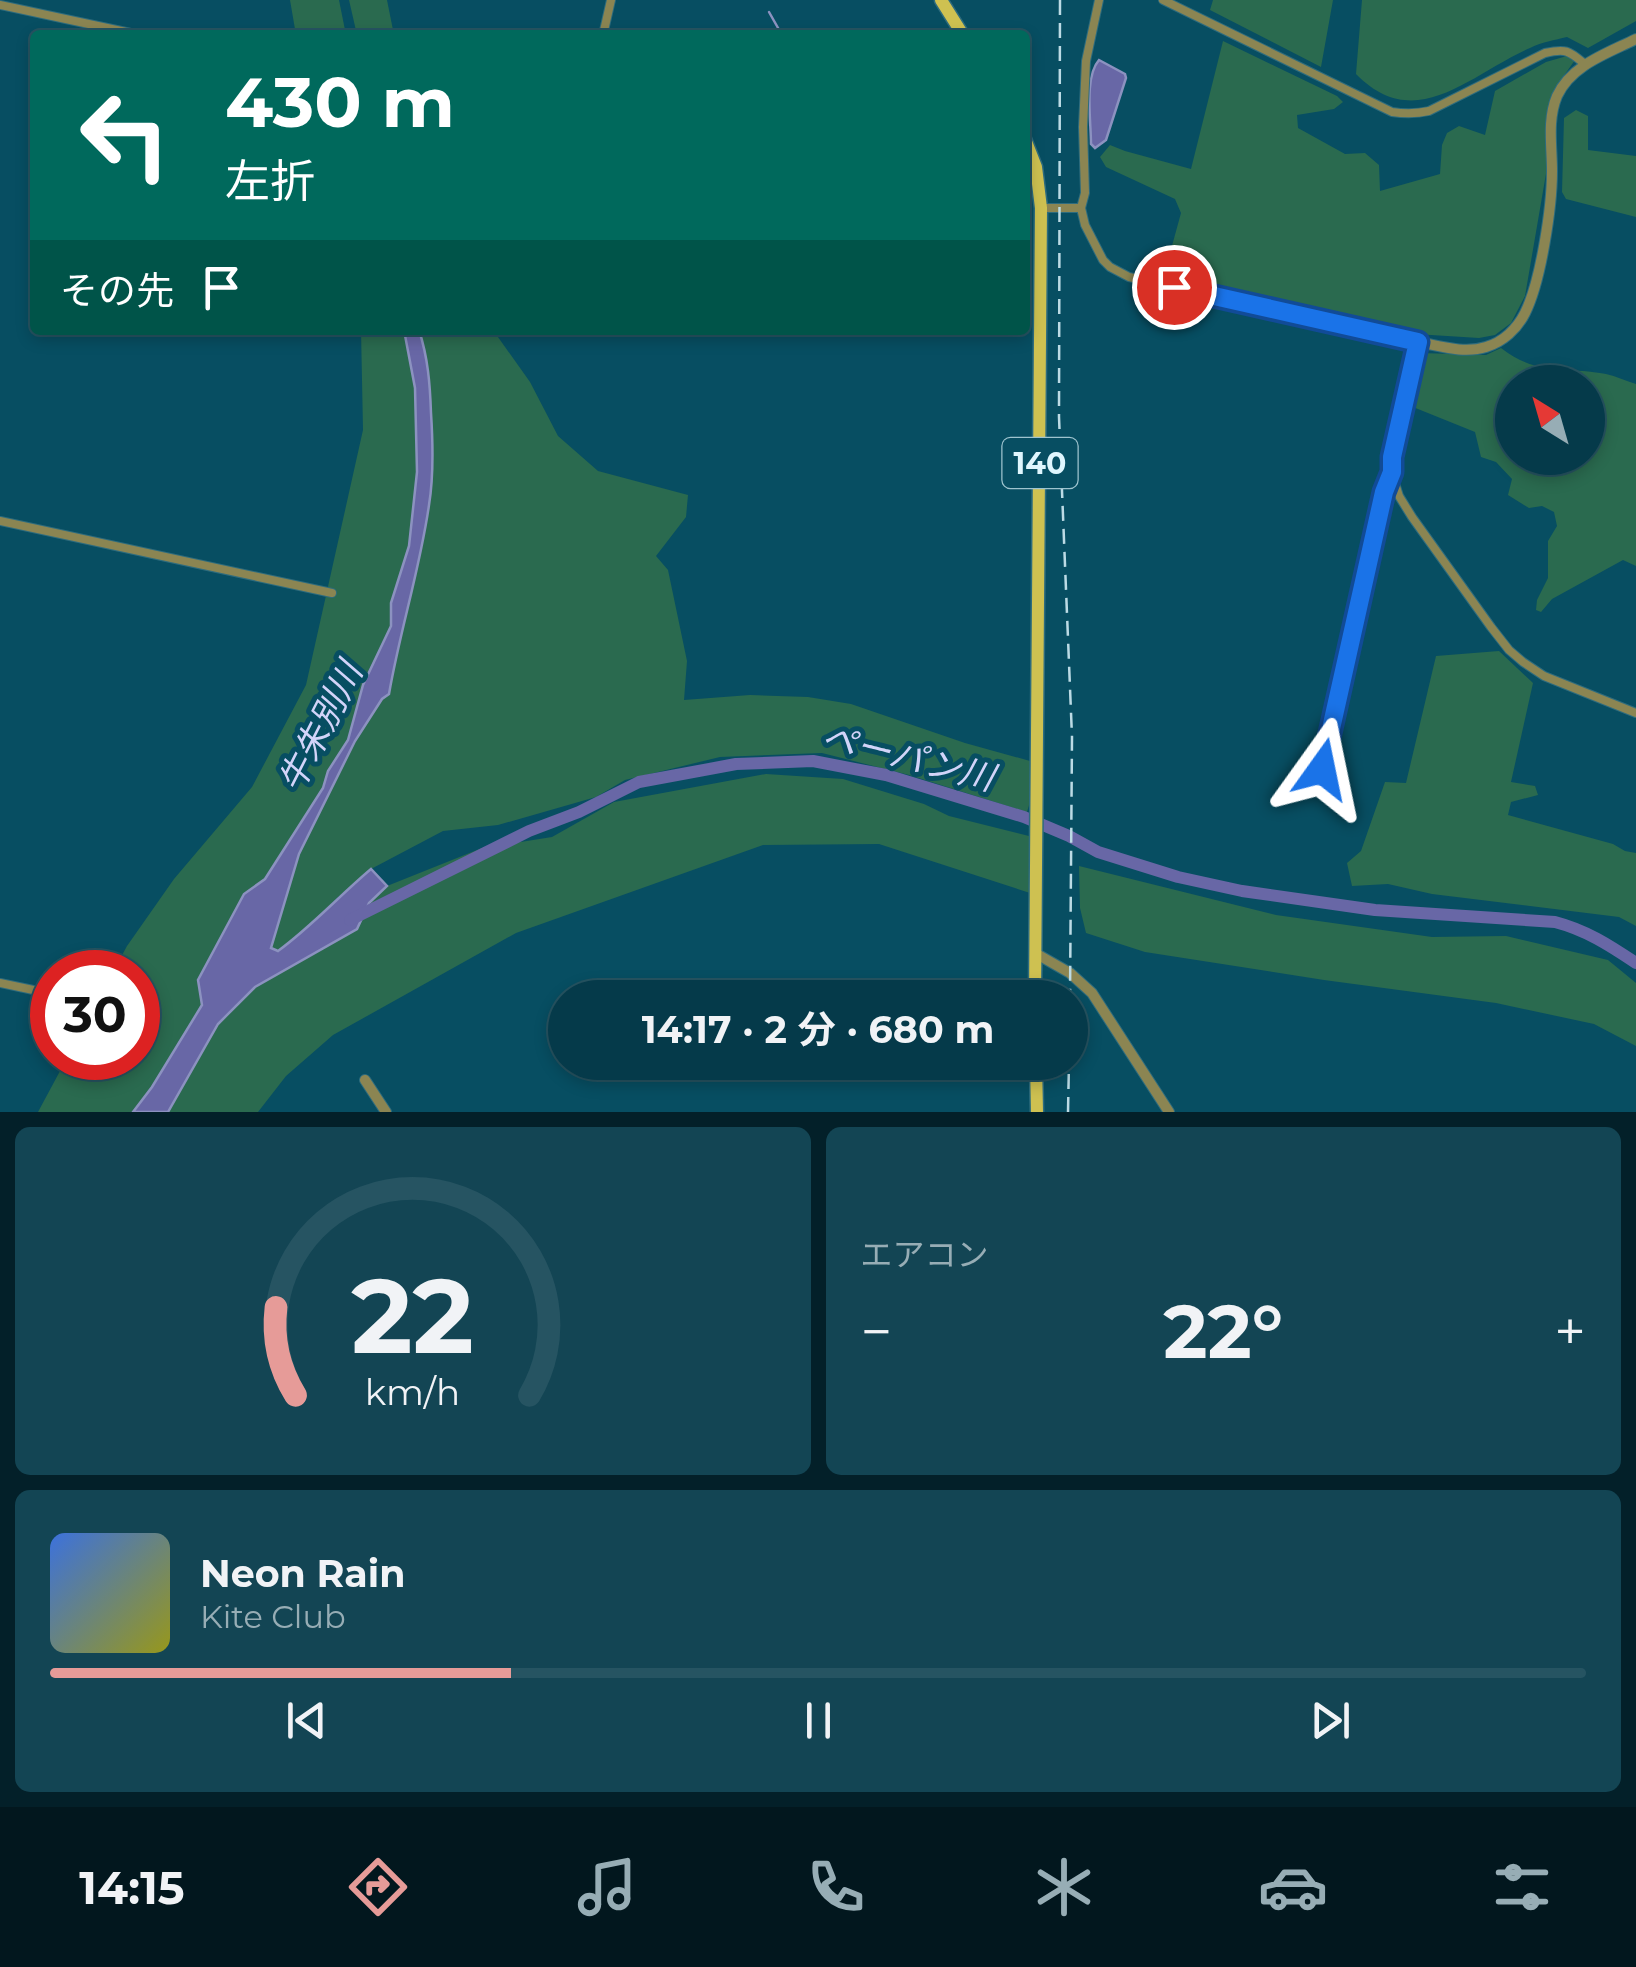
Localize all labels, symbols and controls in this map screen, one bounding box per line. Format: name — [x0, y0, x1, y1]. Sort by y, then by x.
text: 430 m — [225, 59, 455, 145]
icon: left — [60, 70, 190, 200]
text: 左折 — [225, 153, 315, 208]
pin — [1132, 245, 1217, 330]
icon: arrive — [194, 260, 249, 315]
icon: arrive — [1147, 260, 1202, 315]
text: その先 — [60, 267, 174, 314]
north arrow — [1495, 365, 1605, 475]
map controls — [1495, 365, 1605, 475]
road number: 140 — [1002, 438, 1078, 488]
water label: 牛朱別川 — [269, 651, 373, 799]
water label: ペーパン川 — [817, 715, 1003, 800]
position arrow — [1270, 717, 1374, 821]
speed limit sign: 30 — [30, 950, 160, 1080]
text: 14:17 · 2 分 · 680 m — [642, 1006, 994, 1053]
text: エアコン — [861, 1235, 989, 1274]
text: 22 — [351, 1252, 474, 1379]
text: 22° — [1163, 1285, 1283, 1377]
text: − — [861, 1298, 892, 1365]
text: + — [1554, 1298, 1586, 1365]
text: km/h — [365, 1370, 460, 1414]
text: Neon Rain — [200, 1550, 405, 1597]
text: Kite Club — [200, 1597, 346, 1636]
icon: previous — [279, 1693, 334, 1748]
icon: pause — [791, 1693, 846, 1748]
icon: next — [1303, 1693, 1358, 1748]
icon: directions — [343, 1852, 413, 1922]
icon: music — [572, 1852, 642, 1922]
icon: phone — [801, 1852, 871, 1922]
icon: climate — [1029, 1852, 1099, 1922]
icon: car — [1258, 1852, 1328, 1922]
icon: filters — [1487, 1852, 1557, 1922]
text: 14:15 — [79, 1860, 185, 1915]

